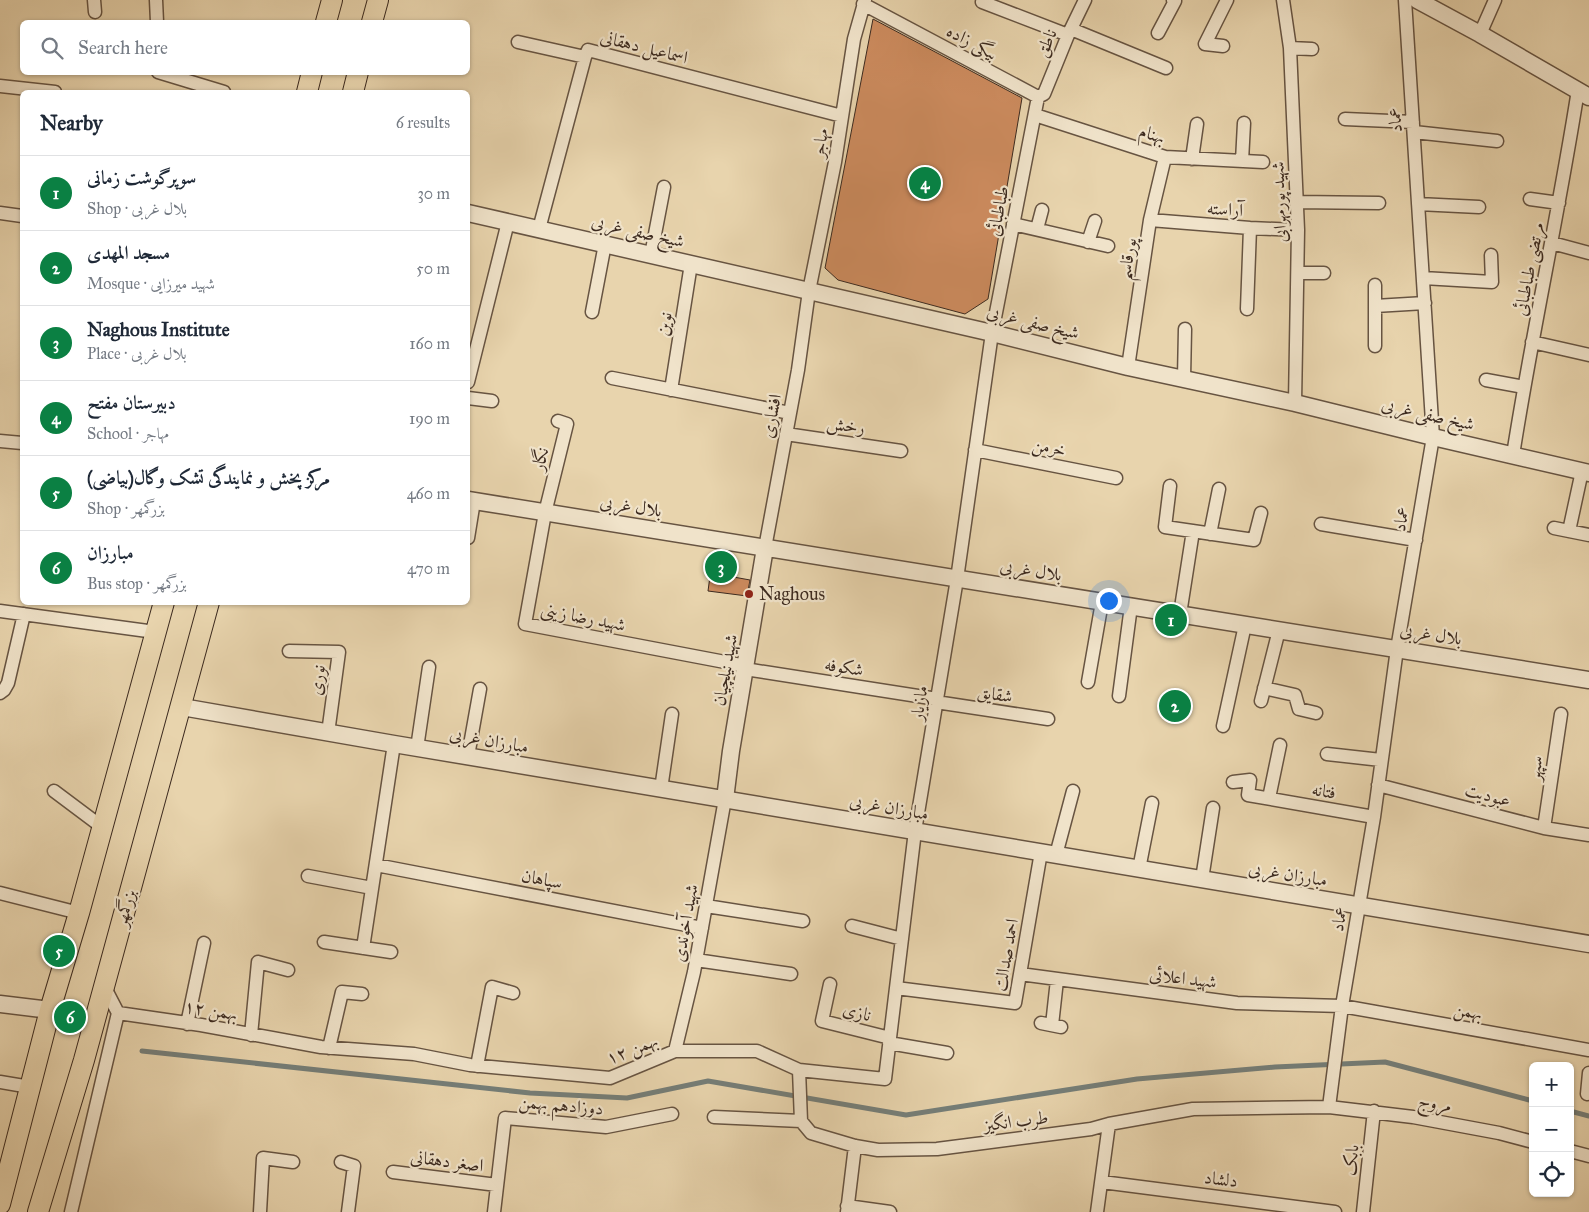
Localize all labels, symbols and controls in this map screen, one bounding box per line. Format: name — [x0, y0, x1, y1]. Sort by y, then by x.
search box — [20, 20, 470, 75]
street label: بیگی زاده — [942, 20, 1001, 66]
street label: ناطق — [1030, 25, 1062, 61]
street label: اسماعیل دهقانی — [597, 26, 690, 70]
icon: search — [38, 34, 66, 62]
text: Search here — [78, 36, 168, 59]
street label: عماد — [1383, 107, 1407, 133]
text: Nearby — [40, 110, 103, 136]
text: 6 results — [396, 113, 450, 132]
street label: بهنام — [1135, 120, 1168, 153]
street label: مهاجر — [807, 127, 834, 161]
street label: شهید پورمهرابی — [1267, 161, 1293, 243]
pin: 4 — [909, 164, 941, 202]
text: سوپرگوشت زمانی — [87, 166, 196, 189]
text: 1 — [53, 184, 59, 203]
text: 30 m — [417, 184, 450, 203]
street label: طباطبائی — [982, 184, 1014, 238]
street label: آراسته — [1206, 197, 1246, 221]
text: Shop · بلال غربی — [87, 199, 187, 218]
street label: شیخ صفی غربی — [588, 210, 687, 257]
street label: مرتضی طباطبائی — [1509, 220, 1551, 318]
street label: پورقاسم — [1113, 235, 1148, 283]
text: مسجد المهدی — [87, 241, 170, 264]
text: 2 — [52, 259, 60, 278]
text: 50 m — [416, 259, 450, 278]
text: Mosque · شهید میرزایی — [87, 274, 215, 293]
street label: شیخ صفی غربی — [983, 300, 1082, 349]
street label: نوین — [651, 310, 677, 338]
text: Naghous Institute — [87, 318, 230, 341]
text: 3 — [53, 334, 59, 353]
text: 160 m — [409, 334, 450, 353]
text: Place · بلال غربی — [87, 344, 187, 363]
text: دبیرستان مفتح — [87, 391, 176, 414]
street label: افشاری — [756, 392, 786, 440]
street label: شیخ صفی غربی — [1378, 393, 1477, 440]
text: 4 — [52, 409, 60, 428]
text: 190 m — [409, 409, 450, 428]
street label: رخش — [825, 411, 867, 440]
text: School · مهاجر — [87, 424, 169, 443]
street label: خرمن — [1030, 433, 1068, 462]
street label: نگار — [525, 445, 554, 475]
text: مرکز پخش و نمایندگی تشک وگال(بیاضی) — [87, 466, 330, 489]
text: 5 — [52, 484, 60, 503]
text: 460 m — [407, 484, 450, 503]
street label: بلال غربی — [598, 490, 664, 524]
text: Shop · بزرگمهر — [87, 499, 165, 518]
street label: عماد — [1388, 505, 1414, 533]
text: مبارزان — [87, 541, 134, 564]
pin: 3 — [705, 548, 737, 586]
street label: بلال غربی — [998, 554, 1064, 588]
text: 6 — [52, 559, 60, 578]
text: 470 m — [407, 559, 450, 578]
text: Bus stop · بزرگمهر — [87, 574, 187, 593]
place label: Naghous — [759, 583, 825, 606]
marker: Naghous — [743, 588, 755, 600]
your location — [1096, 588, 1122, 614]
street label: شهید رضا زینی — [539, 598, 627, 637]
pin: 1 — [1155, 601, 1187, 639]
street label: بلال غربی — [1398, 618, 1464, 652]
street label: شهید نیلچیان — [708, 632, 743, 708]
street label: شکوفه — [823, 653, 865, 681]
street label: نوری — [304, 663, 330, 697]
street label: شقایق — [976, 680, 1014, 708]
street label: مازیار — [905, 684, 933, 724]
pin: 2 — [1159, 687, 1191, 725]
street label: مبارزان غربی — [447, 722, 530, 760]
street label: سپهر — [1522, 754, 1549, 784]
street label: فتانه — [1310, 778, 1338, 804]
street label: عبودیت — [1462, 778, 1513, 813]
street label: مبارزان غربی — [847, 789, 930, 827]
street label: مبارزان غربی — [1247, 857, 1329, 893]
street label: سپاهان — [519, 864, 564, 895]
street label: شهید آخوندی — [667, 882, 704, 964]
street label: بزرگمهر — [109, 887, 142, 931]
street label: عماد — [1326, 905, 1352, 933]
street label: احمد صدالت — [989, 917, 1023, 993]
pin: 5 — [43, 932, 75, 970]
street label: شهید اعلائی — [1148, 963, 1218, 994]
street label: ۱۲ بهمن — [183, 995, 239, 1026]
pin: 6 — [54, 998, 86, 1036]
street label: نازی — [840, 998, 874, 1026]
street label: بهمن — [1452, 998, 1484, 1025]
street label: ۱۲ بهمن — [603, 1029, 661, 1070]
map controls — [1529, 1062, 1574, 1197]
button: + — [1529, 1062, 1574, 1107]
street label: مروج — [1416, 1089, 1454, 1122]
street label: دوزادهم بهمن — [517, 1090, 604, 1126]
street label: طرب انگیز — [980, 1105, 1050, 1137]
button: − — [1529, 1107, 1574, 1152]
street label: بابک — [1338, 1143, 1364, 1177]
street label: اصغر دهقانی — [409, 1146, 485, 1177]
button: locate — [1529, 1152, 1574, 1197]
street label: دلشاد — [1203, 1166, 1239, 1192]

